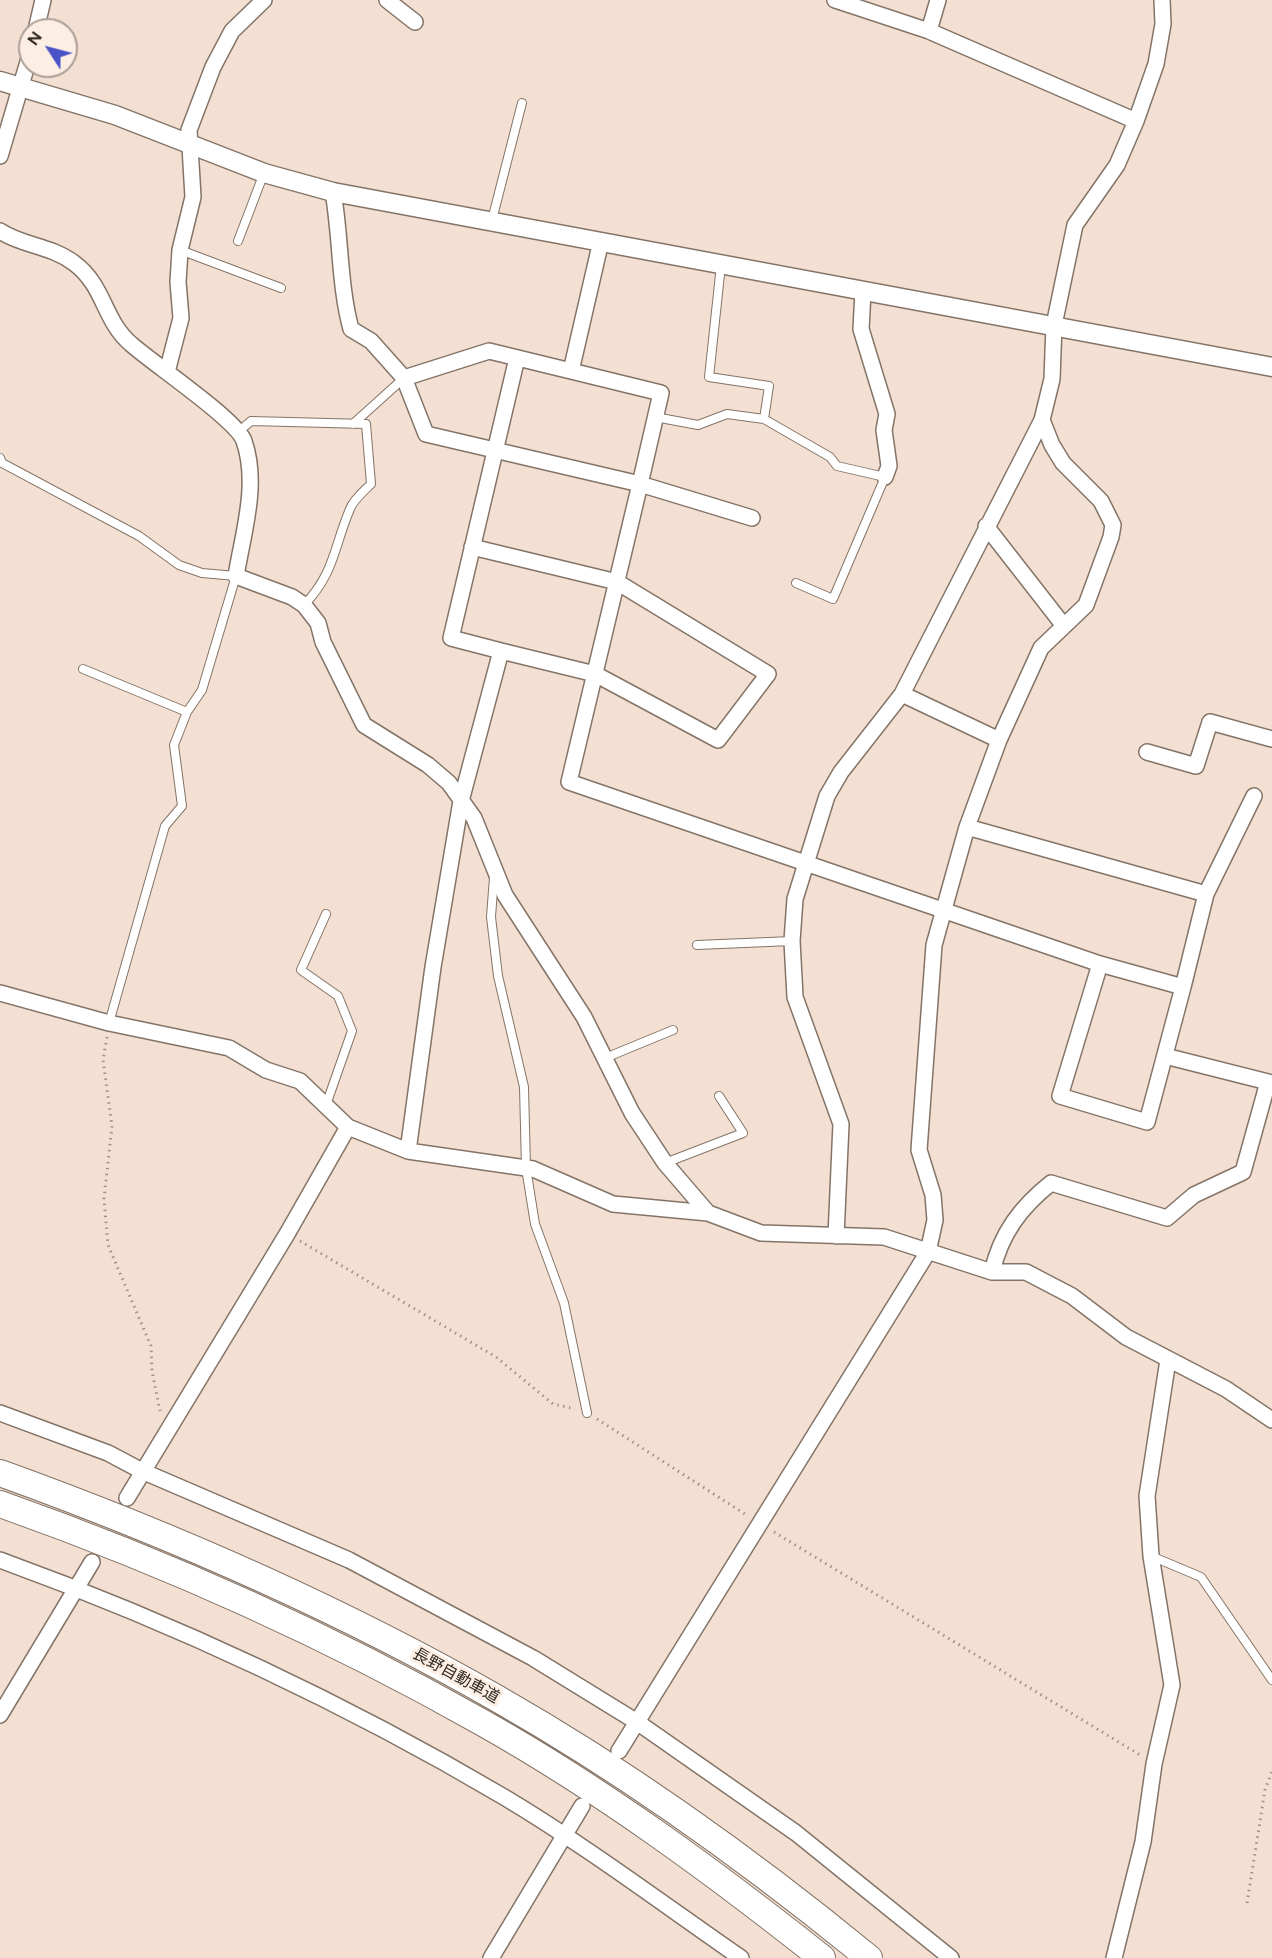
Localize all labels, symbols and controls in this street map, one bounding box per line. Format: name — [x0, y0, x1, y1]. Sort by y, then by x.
north arrow — [18, 18, 78, 78]
text: N — [23, 28, 46, 49]
street label: 長野自動車道 — [409, 1644, 503, 1708]

